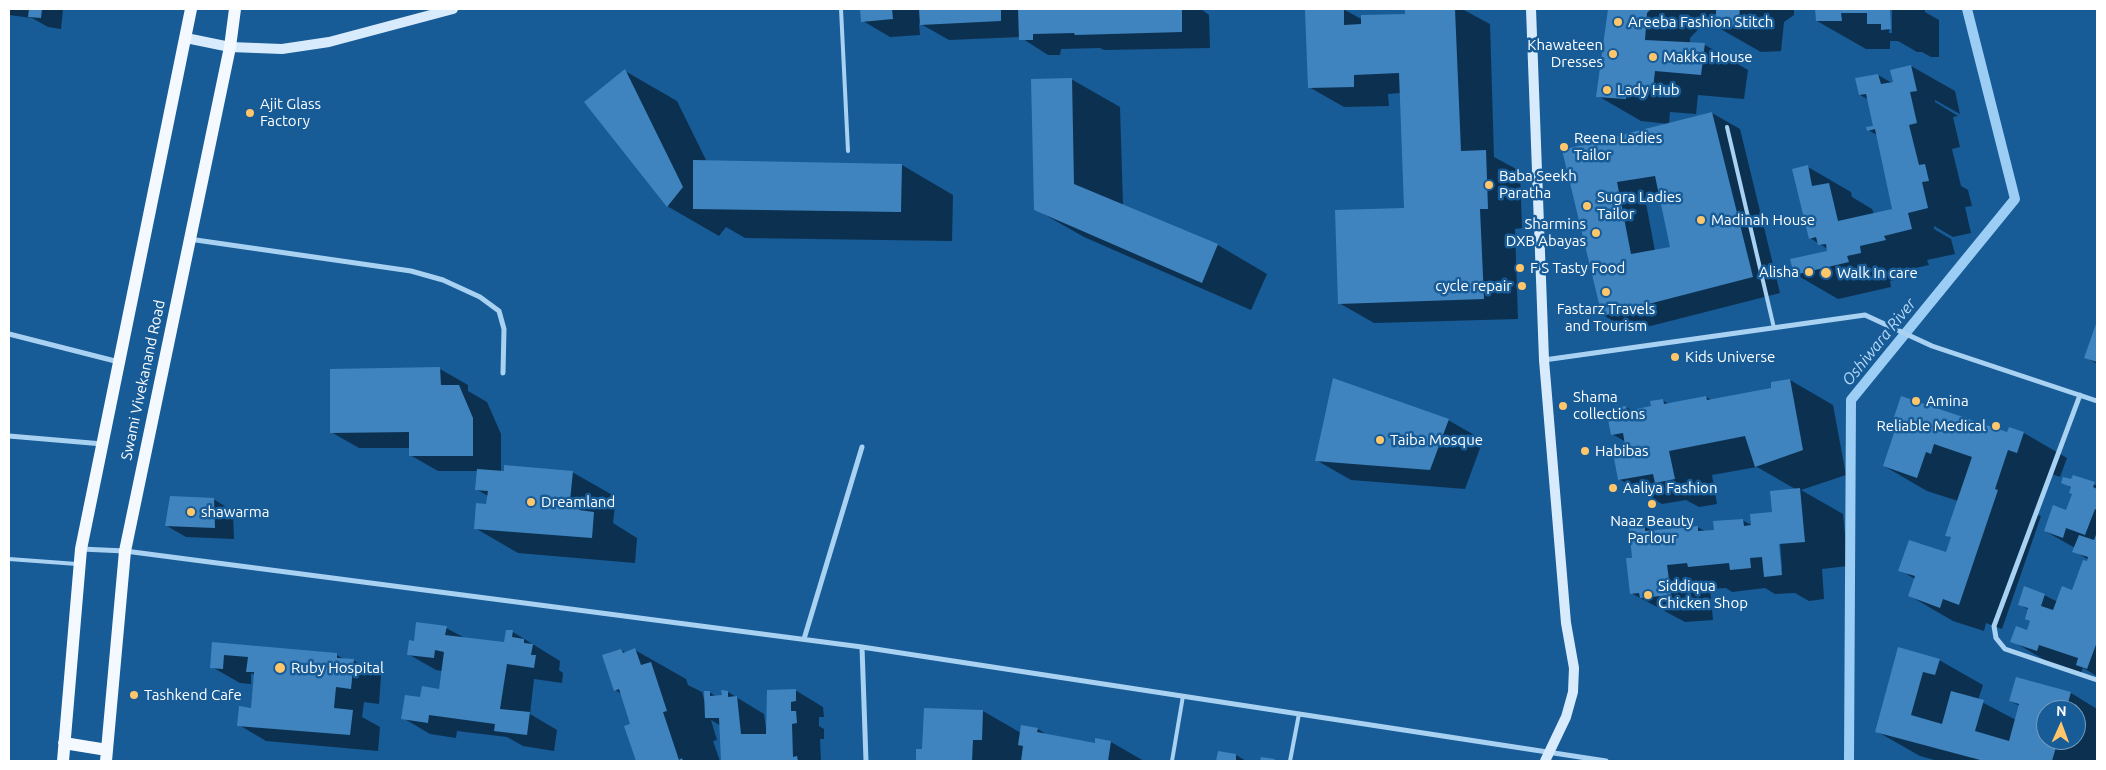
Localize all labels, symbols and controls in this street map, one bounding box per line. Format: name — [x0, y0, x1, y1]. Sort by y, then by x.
place label: Areeba Fashion Stitch — [1628, 13, 1773, 31]
marker: Areeba Fashion Stitch — [1612, 16, 1624, 28]
place label: Khawateen Dresses — [1527, 36, 1603, 71]
marker: Khawateen Dresses — [1607, 48, 1619, 60]
place label: Makka House — [1663, 48, 1753, 66]
marker: Makka House — [1647, 51, 1659, 63]
place label: Lady Hub — [1617, 81, 1680, 99]
marker: Lady Hub — [1601, 84, 1613, 96]
place label: Ajit Glass Factory — [260, 95, 321, 130]
marker: Ajit Glass Factory — [244, 107, 256, 119]
place label: Reena Ladies Tailor — [1574, 129, 1662, 164]
marker: Reena Ladies Tailor — [1558, 141, 1570, 153]
place label: Baba Seekh Paratha — [1499, 167, 1577, 202]
marker: Baba Seekh Paratha — [1483, 179, 1495, 191]
place label: Sugra Ladies Tailor — [1597, 188, 1681, 223]
marker: Sugra Ladies Tailor — [1581, 200, 1593, 212]
place label: Madinah House — [1711, 211, 1815, 229]
marker: Madinah House — [1695, 214, 1707, 226]
place label: Sharmins DXB Abayas — [1506, 215, 1586, 250]
marker: Sharmins DXB Abayas — [1590, 227, 1602, 239]
place label: F S Tasty Food — [1530, 259, 1625, 277]
marker: F S Tasty Food — [1514, 262, 1526, 274]
place label: Alisha — [1759, 263, 1799, 281]
place label: Walk In care — [1837, 264, 1918, 282]
marker: Alisha — [1803, 266, 1815, 278]
marker: Walk In care — [1819, 266, 1833, 280]
place label: cycle repair — [1435, 277, 1512, 295]
marker: cycle repair — [1516, 280, 1528, 292]
marker: Fastarz Travels and Tourism — [1600, 286, 1612, 298]
water label: Oshiwara River — [1838, 294, 1920, 390]
street label: Swami Vivekanand Road — [117, 298, 169, 462]
place label: Fastarz Travels and Tourism — [1557, 300, 1655, 335]
place label: Kids Universe — [1685, 348, 1775, 366]
marker: Kids Universe — [1669, 351, 1681, 363]
place label: Shama collections — [1573, 388, 1645, 423]
place label: Amina — [1926, 392, 1969, 410]
marker: Amina — [1910, 395, 1922, 407]
marker: Shama collections — [1557, 400, 1569, 412]
place label: Reliable Medical — [1876, 417, 1986, 435]
marker: Reliable Medical — [1990, 420, 2002, 432]
place label: Taiba Mosque — [1390, 431, 1483, 449]
marker: Taiba Mosque — [1374, 434, 1386, 446]
place label: Habibas — [1595, 442, 1649, 460]
marker: Habibas — [1579, 445, 1591, 457]
place label: Aaliya Fashion — [1623, 479, 1717, 497]
marker: Aaliya Fashion — [1607, 482, 1619, 494]
place label: Dreamland — [541, 493, 615, 511]
marker: Dreamland — [525, 496, 537, 508]
marker: Naaz Beauty Parlour — [1646, 498, 1658, 510]
place label: shawarma — [201, 503, 269, 521]
marker: shawarma — [185, 506, 197, 518]
place label: Naaz Beauty Parlour — [1610, 512, 1694, 547]
place label: Siddiqua Chicken Shop — [1658, 577, 1748, 612]
marker: Siddiqua Chicken Shop — [1642, 589, 1654, 601]
place label: Ruby Hospital — [291, 659, 384, 677]
marker: Ruby Hospital — [273, 661, 287, 675]
place label: Tashkend Cafe — [144, 686, 242, 704]
marker: Tashkend Cafe — [128, 689, 140, 701]
north arrow — [2036, 700, 2086, 750]
text: N — [2056, 703, 2067, 719]

